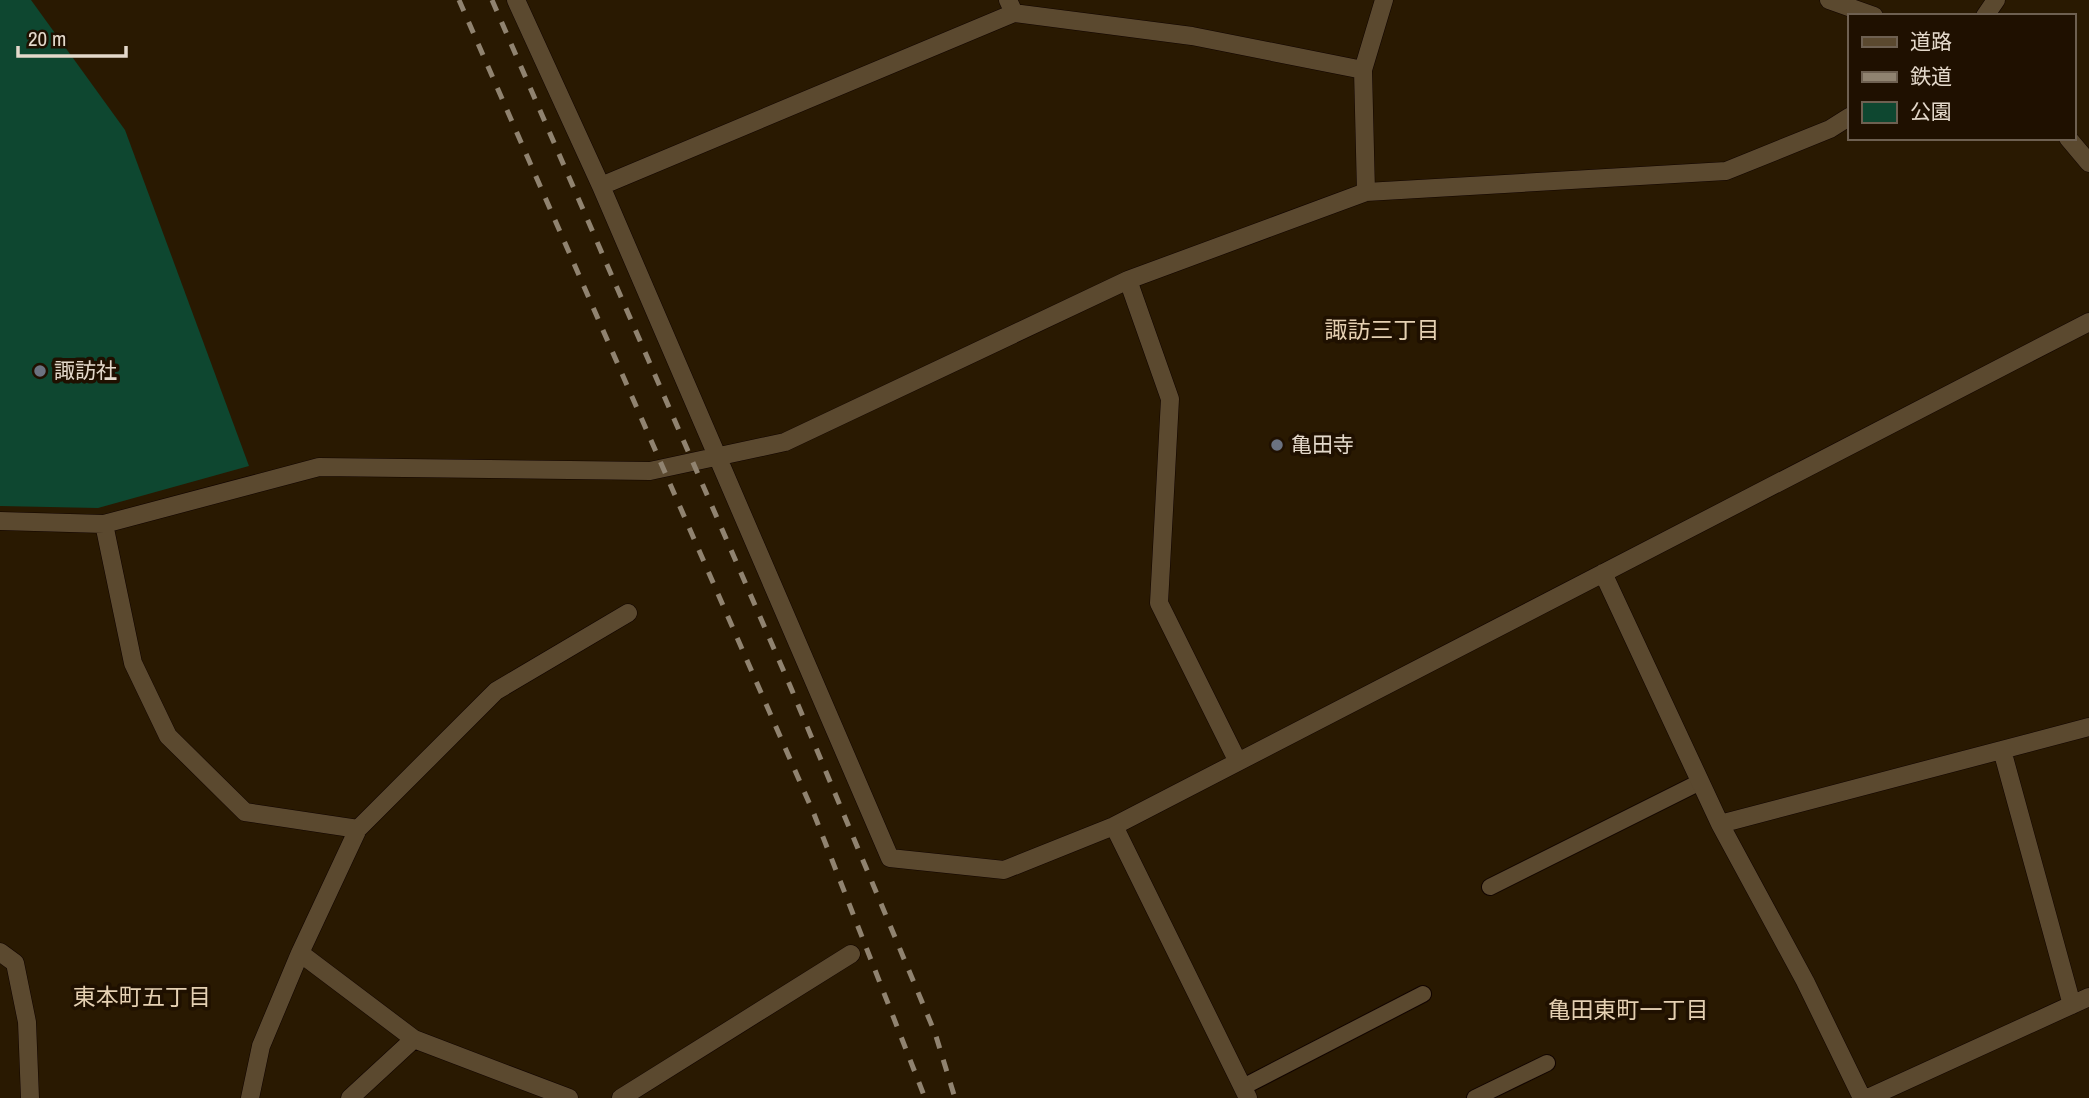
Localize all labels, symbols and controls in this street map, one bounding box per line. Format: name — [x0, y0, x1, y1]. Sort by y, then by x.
scale bar — [18, 14, 126, 58]
legend — [1848, 14, 2075, 140]
text: 20 m — [28, 24, 66, 53]
text: 道路 — [1910, 27, 1952, 56]
text: 鉄道 — [1910, 62, 1952, 91]
text: 公園 — [1910, 97, 1952, 126]
district label: 諏訪三丁目 — [1325, 314, 1440, 345]
place label: 諏訪社 — [54, 356, 117, 385]
marker: 諏訪社 — [32, 363, 48, 379]
place label: 亀田寺 — [1291, 430, 1354, 459]
marker: 亀田寺 — [1269, 437, 1285, 453]
district label: 東本町五丁目 — [73, 981, 211, 1012]
district label: 亀田東町一丁目 — [1548, 994, 1709, 1025]

